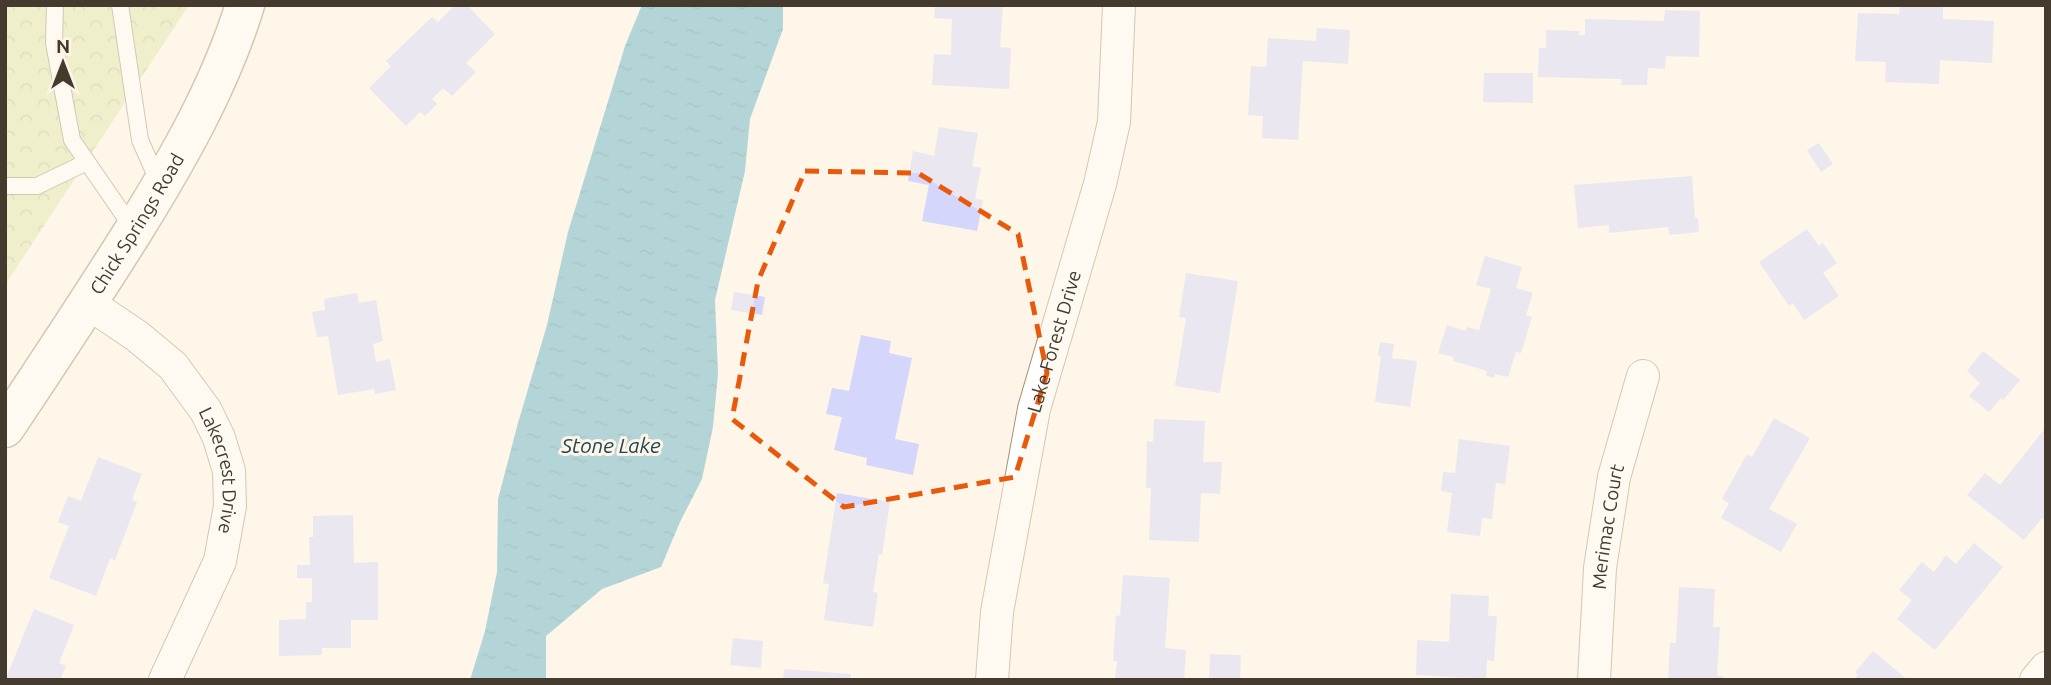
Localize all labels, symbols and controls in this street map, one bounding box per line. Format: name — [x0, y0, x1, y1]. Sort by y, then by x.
north arrow — [28, 28, 98, 98]
text: N — [56, 35, 70, 57]
street label: Chick Springs Road — [85, 150, 188, 298]
street label: Lake Forest Drive — [1023, 268, 1085, 415]
street label: Lakecrest Drive — [195, 403, 241, 536]
water label: Stone Lake — [560, 433, 661, 457]
street label: Merimac Court — [1588, 461, 1628, 590]

